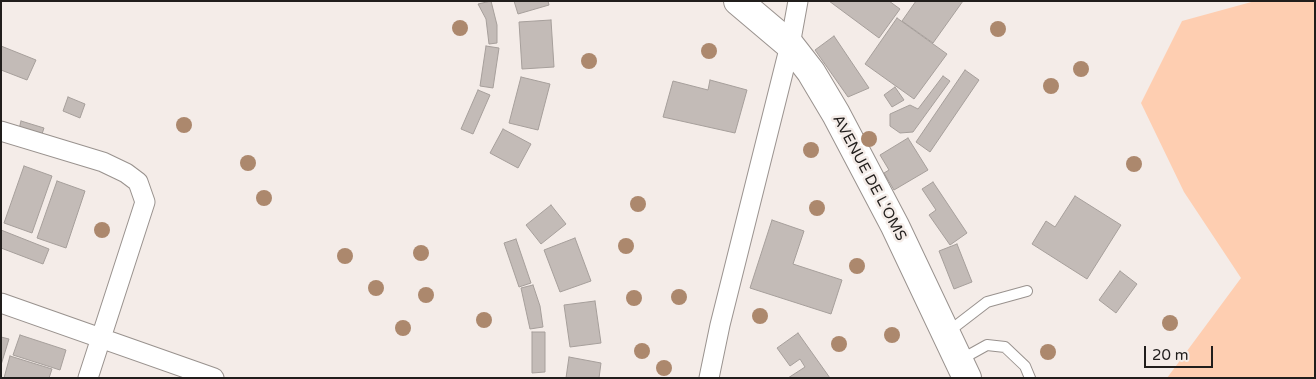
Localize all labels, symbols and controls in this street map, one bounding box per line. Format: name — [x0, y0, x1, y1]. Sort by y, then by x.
street label: AVENUE DE L'OMS — [828, 112, 910, 244]
scale bar — [1146, 336, 1215, 368]
text: 20 m — [1152, 346, 1189, 364]

